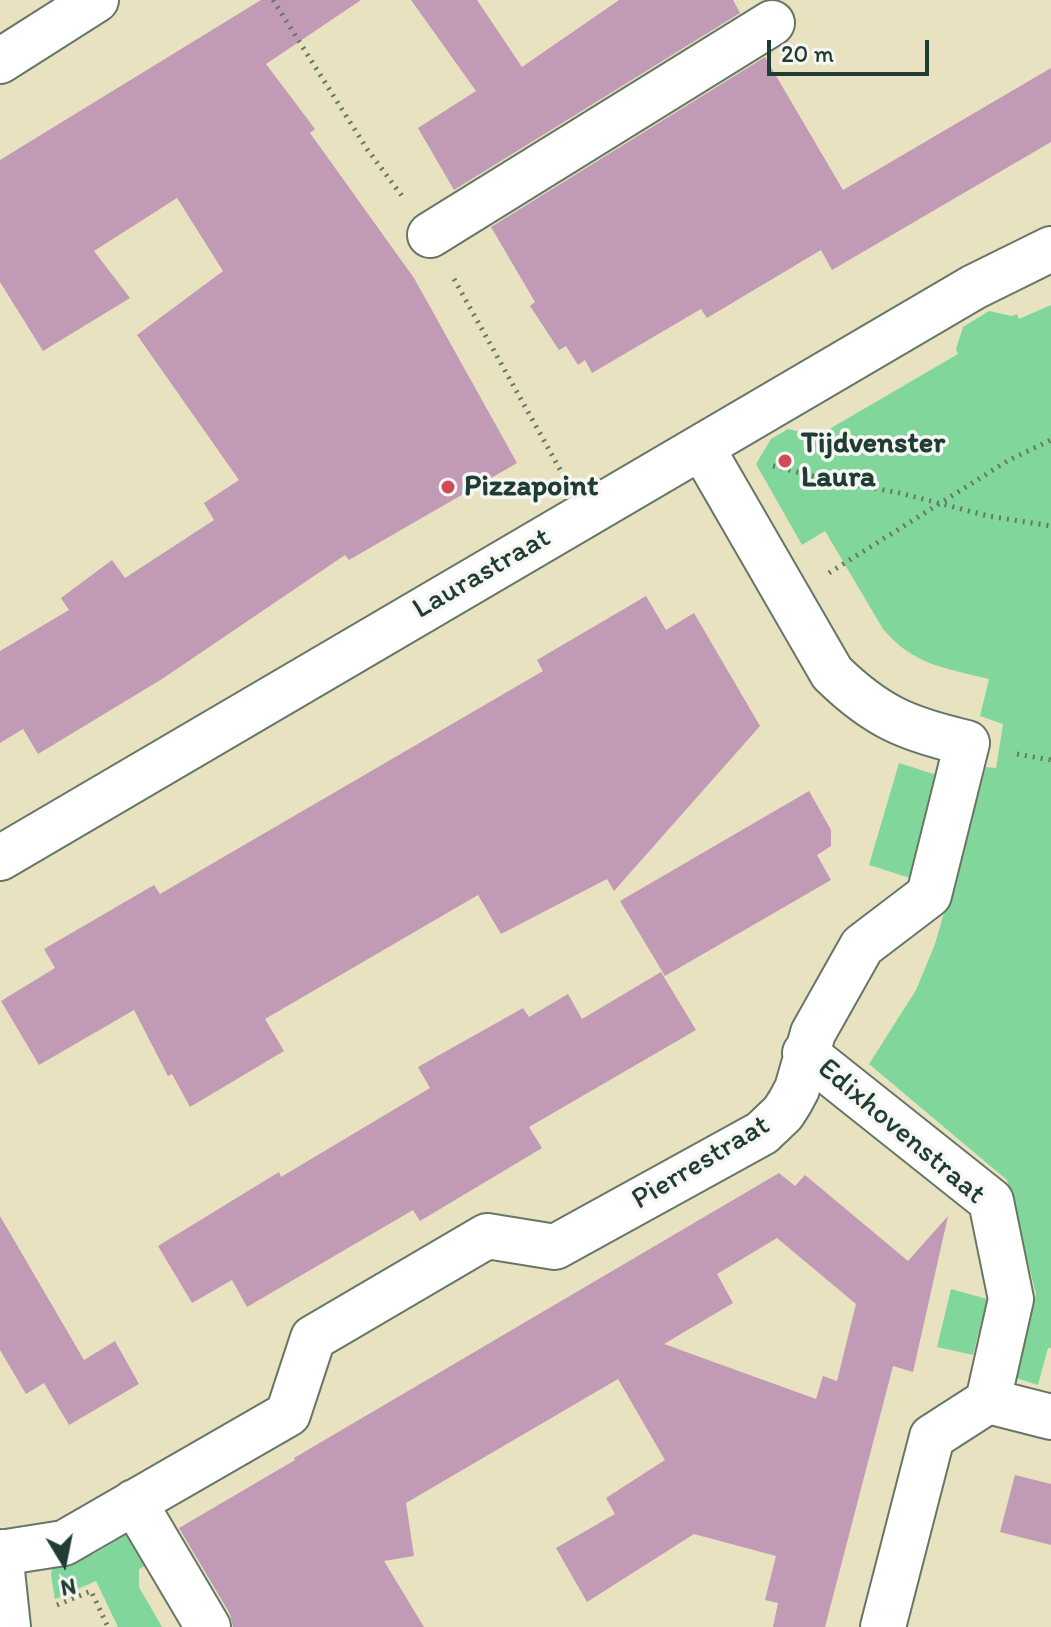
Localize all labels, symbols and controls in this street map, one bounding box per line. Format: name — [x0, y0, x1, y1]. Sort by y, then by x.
scale bar — [771, 24, 933, 74]
text: 20 m — [781, 39, 834, 68]
place label: Tijdvenster Laura — [801, 426, 945, 496]
marker: Tijdvenster Laura — [776, 452, 794, 470]
place label: Pizzapoint — [464, 469, 598, 505]
marker: Pizzapoint — [439, 478, 457, 496]
street label: Laurastraat — [407, 520, 557, 628]
street label: Edixhovenstraat — [810, 1051, 992, 1213]
street label: Pierrestraat — [626, 1108, 776, 1218]
north arrow — [24, 1523, 104, 1603]
text: N — [59, 1573, 78, 1602]

